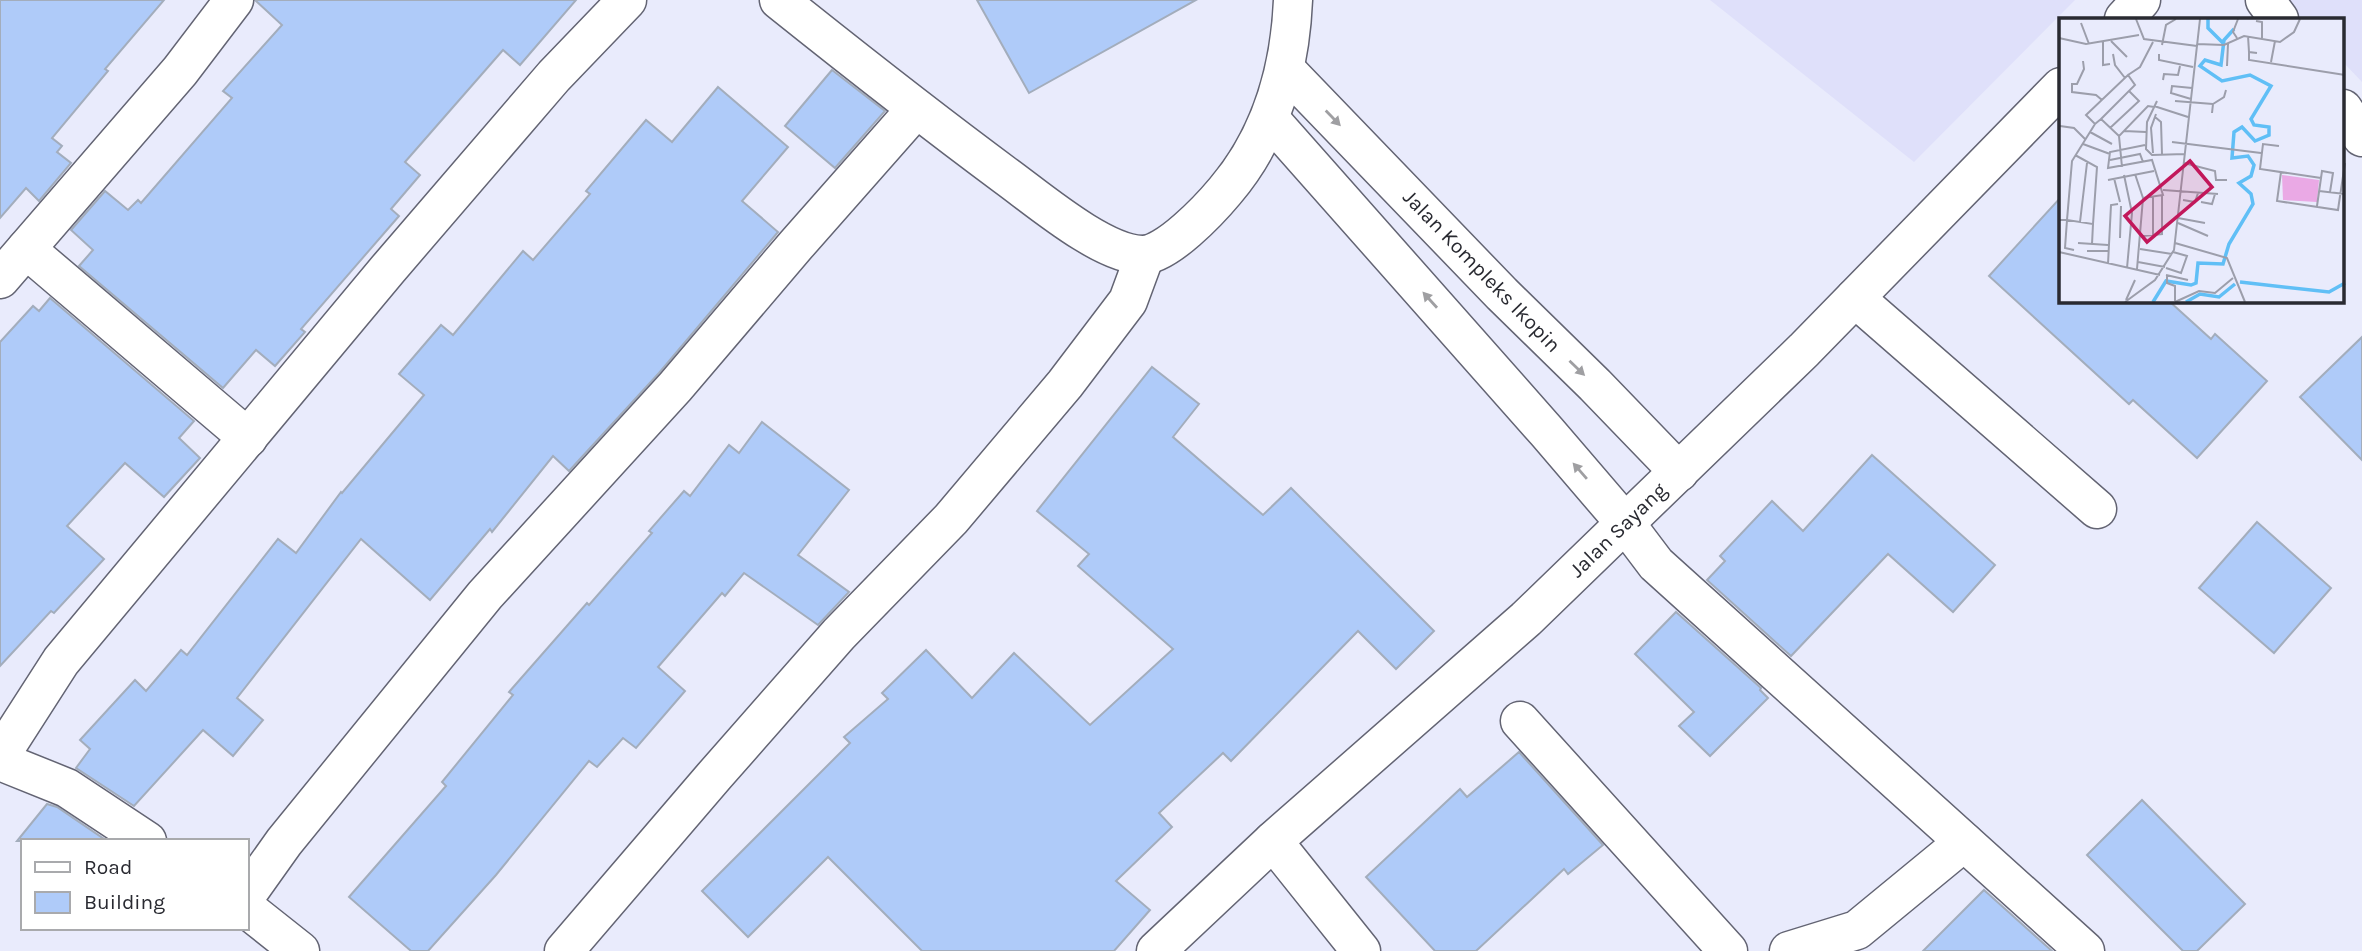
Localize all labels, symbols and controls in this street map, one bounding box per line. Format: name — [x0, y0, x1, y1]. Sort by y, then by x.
inset map — [2059, 18, 2344, 303]
one-way arrow — [1324, 109, 1341, 125]
street label: Jalan Kompleks Ikopin — [1398, 185, 1566, 357]
one-way arrow — [1422, 291, 1438, 309]
one-way arrow — [1569, 359, 1586, 376]
one-way arrow — [1572, 462, 1588, 480]
street label: Jalan Sayang — [1565, 478, 1671, 582]
legend — [21, 839, 248, 930]
text: Road — [84, 855, 132, 879]
text: Building — [84, 890, 165, 914]

